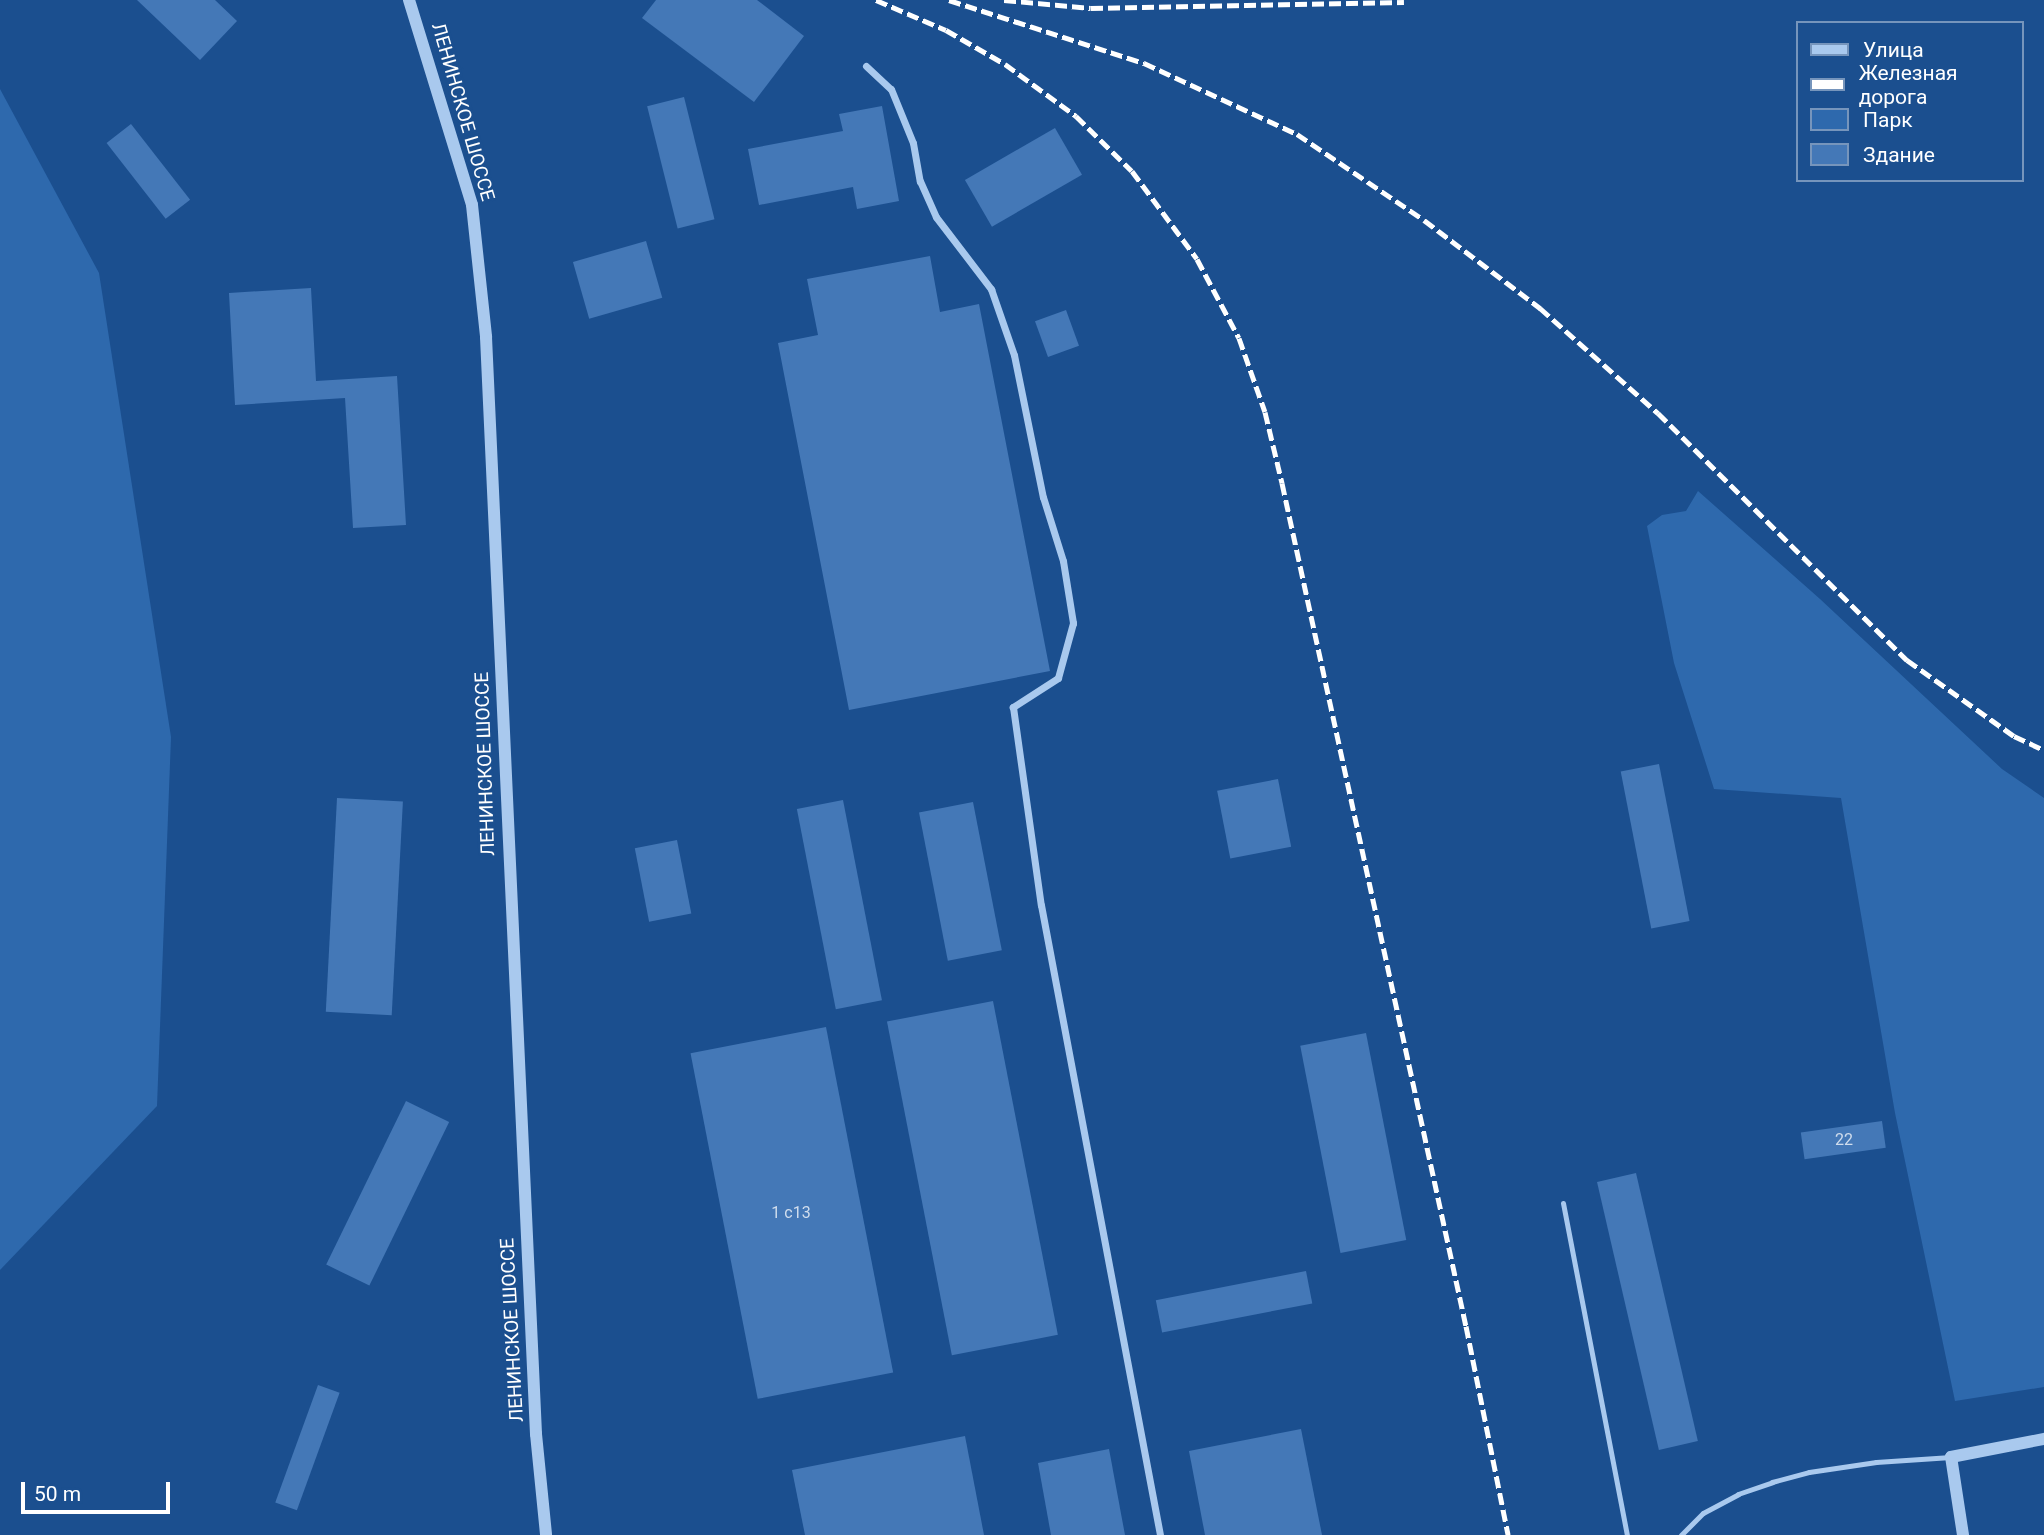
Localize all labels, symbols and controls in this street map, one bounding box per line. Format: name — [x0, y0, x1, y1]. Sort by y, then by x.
street label: ЛЕНИНСКОЕ ШОССЕ — [427, 20, 499, 204]
legend — [1796, 21, 2023, 182]
text: Улица — [1863, 38, 1924, 62]
text: Железная дорога — [1859, 61, 1958, 109]
text: Парк — [1863, 108, 1913, 132]
text: Здание — [1863, 143, 1935, 167]
street label: ЛЕНИНСКОЕ ШОССЕ — [470, 672, 500, 856]
house number: 22 — [1835, 1130, 1853, 1150]
house number: 1 с13 — [771, 1203, 811, 1223]
street label: ЛЕНИНСКОЕ ШОССЕ — [496, 1237, 528, 1423]
scale bar — [24, 1468, 173, 1512]
text: 50 m — [34, 1482, 81, 1506]

